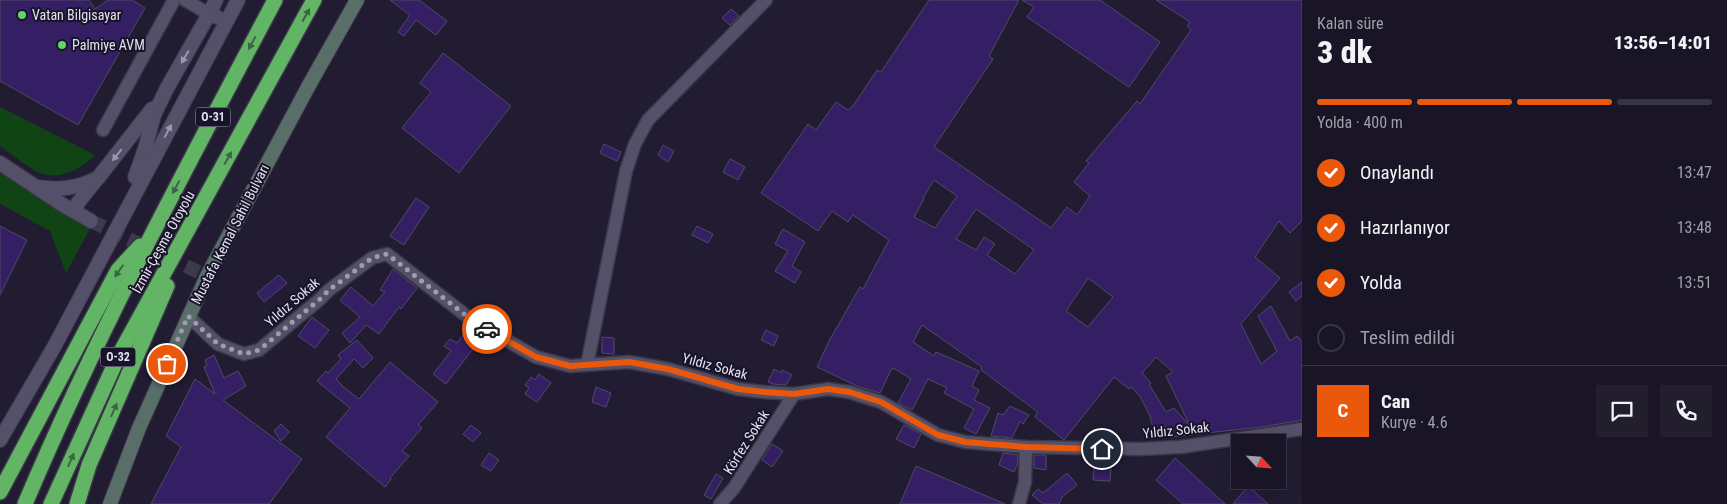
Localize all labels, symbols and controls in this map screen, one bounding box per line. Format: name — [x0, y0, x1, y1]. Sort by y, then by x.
place label: Vatan Bilgisayar — [32, 7, 121, 23]
marker: Vatan Bilgisayar — [16, 9, 28, 21]
one-way arrow — [301, 9, 310, 22]
text: Kalan süre — [1317, 14, 1383, 33]
text: 13:56–14:01 — [1614, 31, 1712, 54]
text: 3 dk — [1317, 33, 1372, 71]
one-way arrow — [248, 36, 257, 50]
place label: Palmiye AVM — [72, 37, 145, 53]
marker: Palmiye AVM — [56, 39, 68, 51]
one-way arrow — [180, 50, 189, 63]
road number: O-31 — [196, 108, 230, 126]
text: Yolda · 400 m — [1317, 113, 1403, 132]
one-way arrow — [164, 123, 172, 138]
one-way arrow — [111, 148, 122, 161]
one-way arrow — [224, 151, 232, 165]
icon: check — [1317, 159, 1345, 187]
street label: Mustafa Kemal Sahil Bulvarı — [188, 161, 272, 307]
text: Onaylandı — [1360, 161, 1434, 184]
text: 13:47 — [1677, 163, 1712, 182]
one-way arrow — [172, 179, 180, 194]
street label: İzmir-Çeşme Otoyolu — [128, 188, 198, 296]
icon: check — [1317, 214, 1345, 242]
text: Hazırlanıyor — [1360, 216, 1450, 239]
text: 13:48 — [1677, 218, 1712, 237]
one-way arrow — [114, 264, 124, 278]
icon: check — [1317, 269, 1345, 297]
text: Yolda — [1360, 271, 1402, 294]
text: 13:51 — [1677, 273, 1712, 292]
street label: Yıldız Sokak — [261, 274, 323, 330]
courier — [462, 304, 512, 354]
icon: car — [473, 315, 501, 343]
text: Teslim edildi — [1360, 326, 1455, 349]
pin — [146, 343, 188, 385]
road number: O-32 — [100, 348, 136, 367]
icon: bag — [153, 350, 181, 378]
street label: Yıldız Sokak — [681, 350, 750, 383]
button: chat — [1596, 385, 1648, 437]
button: phone — [1660, 385, 1712, 437]
text: Can — [1381, 390, 1410, 413]
text: C — [1338, 399, 1348, 422]
one-way arrow — [110, 403, 118, 417]
street label: Körfez Sokak — [720, 406, 772, 477]
text: Kurye · 4.6 — [1381, 413, 1448, 432]
street label: Yıldız Sokak — [1142, 418, 1211, 441]
pin — [1081, 428, 1123, 470]
north arrow — [1231, 434, 1286, 489]
map controls — [1231, 434, 1286, 489]
icon: home — [1088, 435, 1116, 463]
one-way arrow — [68, 453, 76, 467]

